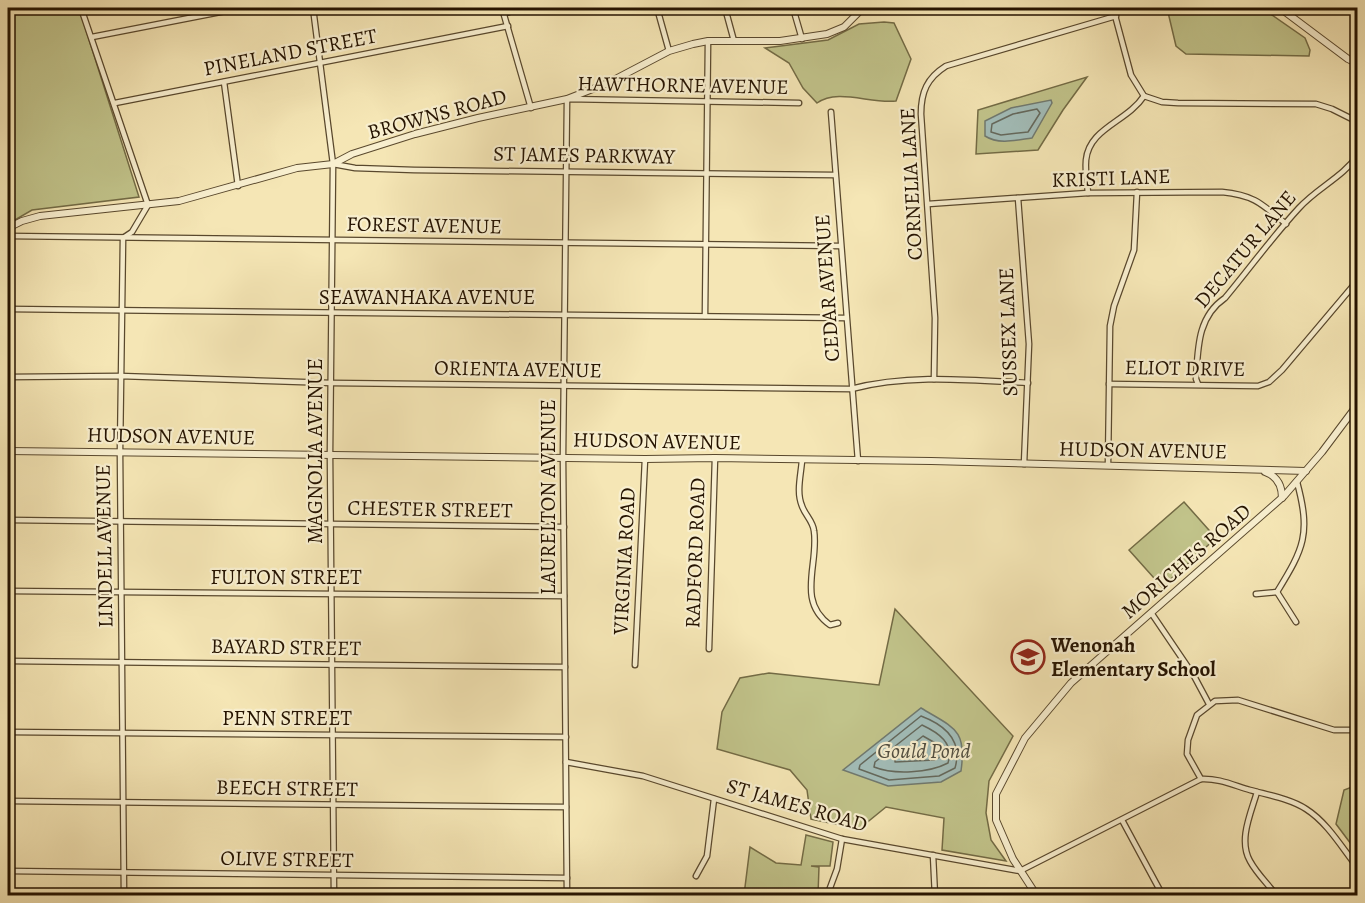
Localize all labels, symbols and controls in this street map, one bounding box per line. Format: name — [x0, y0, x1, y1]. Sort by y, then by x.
street label: PINELAND STREET — [201, 21, 379, 83]
street label: HAWTHORNE AVENUE — [577, 69, 789, 101]
street label: BROWNS ROAD — [364, 82, 510, 146]
street label: CORNELIA LANE — [893, 107, 929, 261]
street label: ST JAMES PARKWAY — [493, 139, 676, 171]
street label: KRISTI LANE — [1051, 162, 1171, 194]
street label: DECATUR LANE — [1188, 184, 1302, 314]
street label: FOREST AVENUE — [346, 210, 502, 240]
street label: CEDAR AVENUE — [808, 213, 846, 363]
street label: SUSSEX LANE — [992, 267, 1024, 397]
street label: SEAWANHAKA AVENUE — [319, 283, 535, 311]
street label: ELIOT DRIVE — [1124, 353, 1246, 383]
street label: ORIENTA AVENUE — [434, 354, 602, 384]
street label: MAGNOLIA AVENUE — [301, 358, 329, 544]
street label: LAURELTON AVENUE — [534, 399, 562, 595]
street label: HUDSON AVENUE — [87, 421, 255, 451]
street label: HUDSON AVENUE — [573, 426, 741, 456]
street label: HUDSON AVENUE — [1059, 435, 1227, 465]
street label: LINDELL AVENUE — [89, 464, 119, 628]
street label: RADFORD ROAD — [678, 477, 712, 629]
street label: VIRGINIA ROAD — [606, 487, 642, 636]
street label: CHESTER STREET — [347, 494, 513, 524]
street label: MORICHES ROAD — [1115, 497, 1257, 625]
street label: FULTON STREET — [210, 563, 362, 591]
place label: Wenonah Elementary School — [1050, 631, 1216, 683]
street label: BAYARD STREET — [211, 632, 362, 662]
school or university icon: Wenonah Elementary School — [1010, 639, 1046, 675]
street label: PENN STREET — [222, 704, 353, 732]
water label: Gould Pond — [877, 736, 971, 766]
street label: ST JAMES ROAD — [723, 772, 871, 838]
street label: BEECH STREET — [216, 773, 359, 803]
street label: OLIVE STREET — [220, 844, 354, 874]

